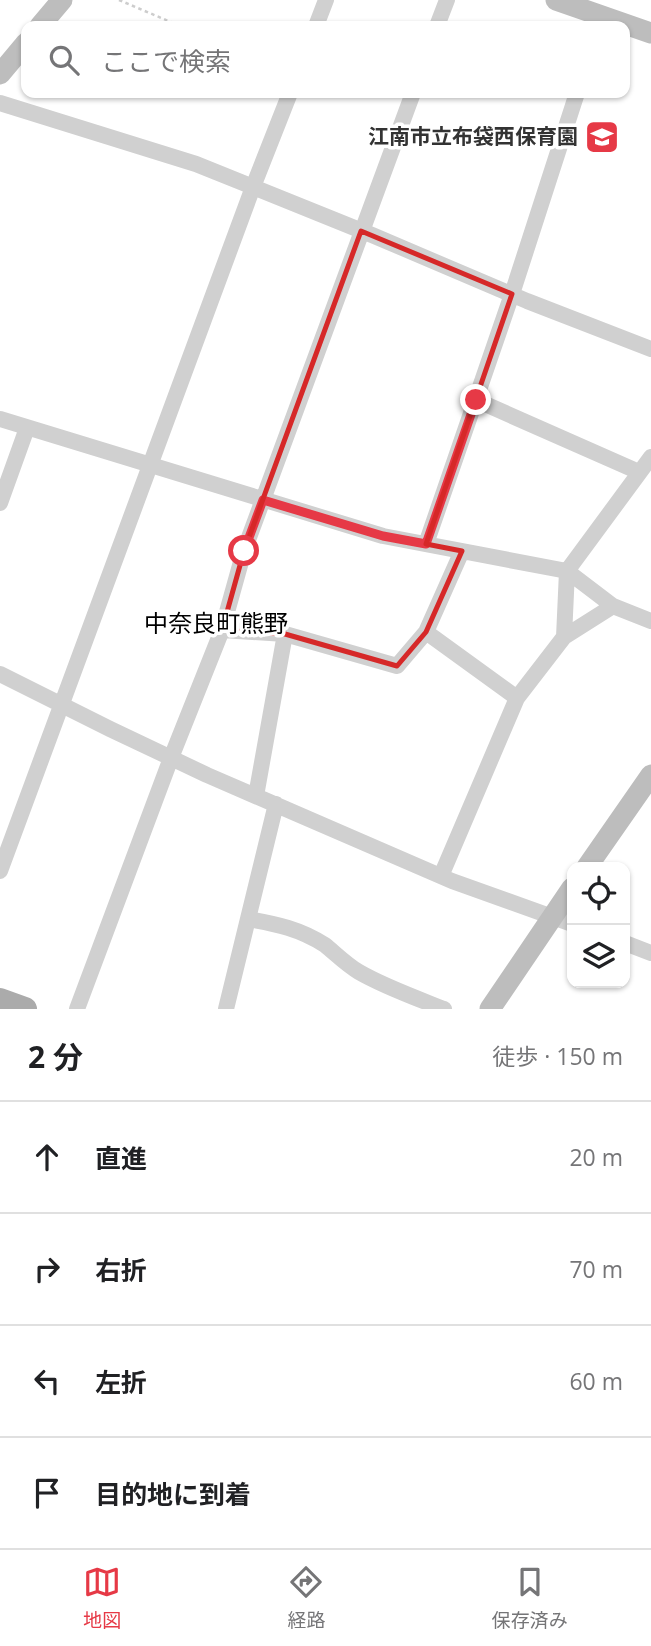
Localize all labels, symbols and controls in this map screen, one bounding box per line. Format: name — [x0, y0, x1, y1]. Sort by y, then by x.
search box — [21, 21, 630, 98]
icon: search — [45, 41, 83, 79]
text: ここで検索 — [101, 43, 231, 79]
school or university icon: 江南市立布袋西保育園 — [583, 118, 621, 156]
place label: 江南市立布袋西保育園 — [368, 122, 578, 150]
route end — [460, 384, 491, 415]
route start — [228, 535, 259, 566]
district label: 中奈良町熊野 — [144, 606, 288, 639]
map controls — [567, 862, 630, 988]
button: locate — [567, 862, 630, 925]
button: layers — [567, 925, 630, 988]
text: 2 分 — [28, 1036, 83, 1077]
text: 徒歩 · 150 m — [492, 1040, 623, 1072]
icon: ahead — [28, 1138, 66, 1176]
text: 直進 — [95, 1140, 147, 1176]
text: 20 m — [569, 1141, 623, 1173]
icon: right — [28, 1250, 66, 1288]
text: 右折 — [95, 1252, 147, 1288]
text: 70 m — [569, 1253, 623, 1285]
icon: left — [28, 1362, 66, 1400]
text: 左折 — [95, 1364, 147, 1400]
text: 60 m — [569, 1365, 623, 1397]
icon: arrive — [28, 1474, 66, 1512]
text: 目的地に到着 — [95, 1476, 251, 1512]
tab: 地図 — [83, 1563, 121, 1633]
tab: 経路 — [287, 1563, 326, 1633]
tab: 保存済み — [492, 1563, 568, 1633]

